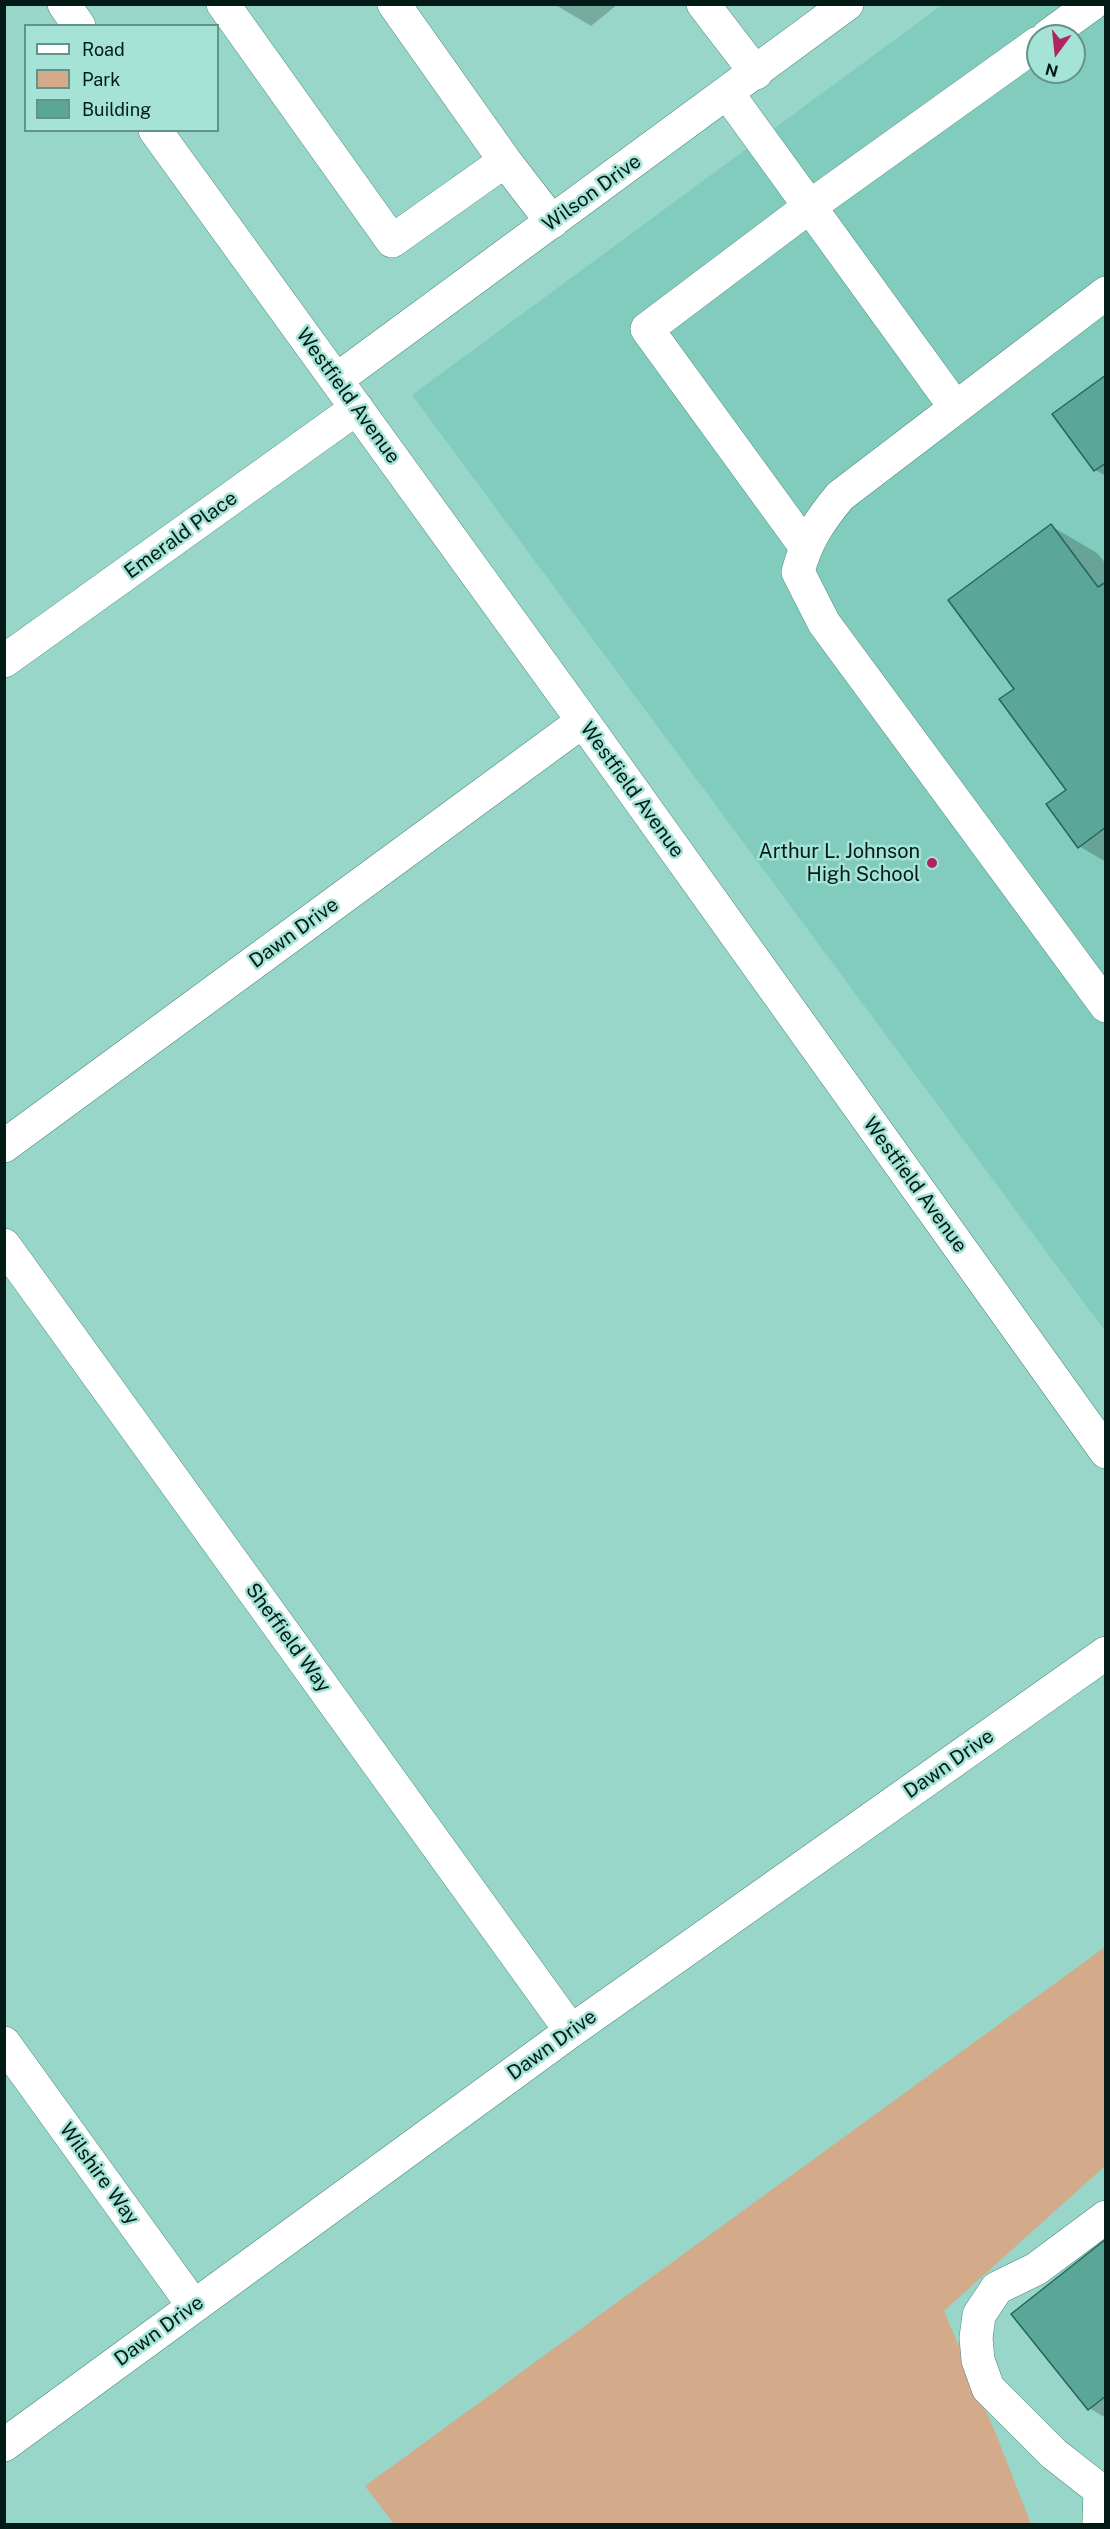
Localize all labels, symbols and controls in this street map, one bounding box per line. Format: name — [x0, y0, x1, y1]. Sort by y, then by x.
legend — [24, 24, 219, 132]
north arrow — [1026, 24, 1086, 84]
text: Road — [82, 39, 125, 60]
text: N — [1043, 59, 1060, 81]
text: Park — [82, 69, 120, 90]
text: Building — [82, 99, 151, 120]
street label: Wilson Drive — [538, 149, 646, 237]
street label: Westfield Avenue — [291, 324, 405, 468]
street label: Emerald Place — [120, 486, 242, 584]
street label: Westfield Avenue — [575, 718, 689, 862]
place label: Arthur L. Johnson High School — [759, 840, 920, 887]
marker: Arthur L. Johnson High School — [925, 856, 939, 870]
street label: Dawn Drive — [245, 893, 343, 973]
street label: Westfield Avenue — [858, 1113, 972, 1257]
street label: Sheffield Way — [240, 1579, 336, 1697]
street label: Dawn Drive — [899, 1724, 999, 1804]
street label: Dawn Drive — [503, 2005, 601, 2085]
street label: Wilshire Way — [54, 2118, 144, 2230]
street label: Dawn Drive — [110, 2291, 208, 2371]

